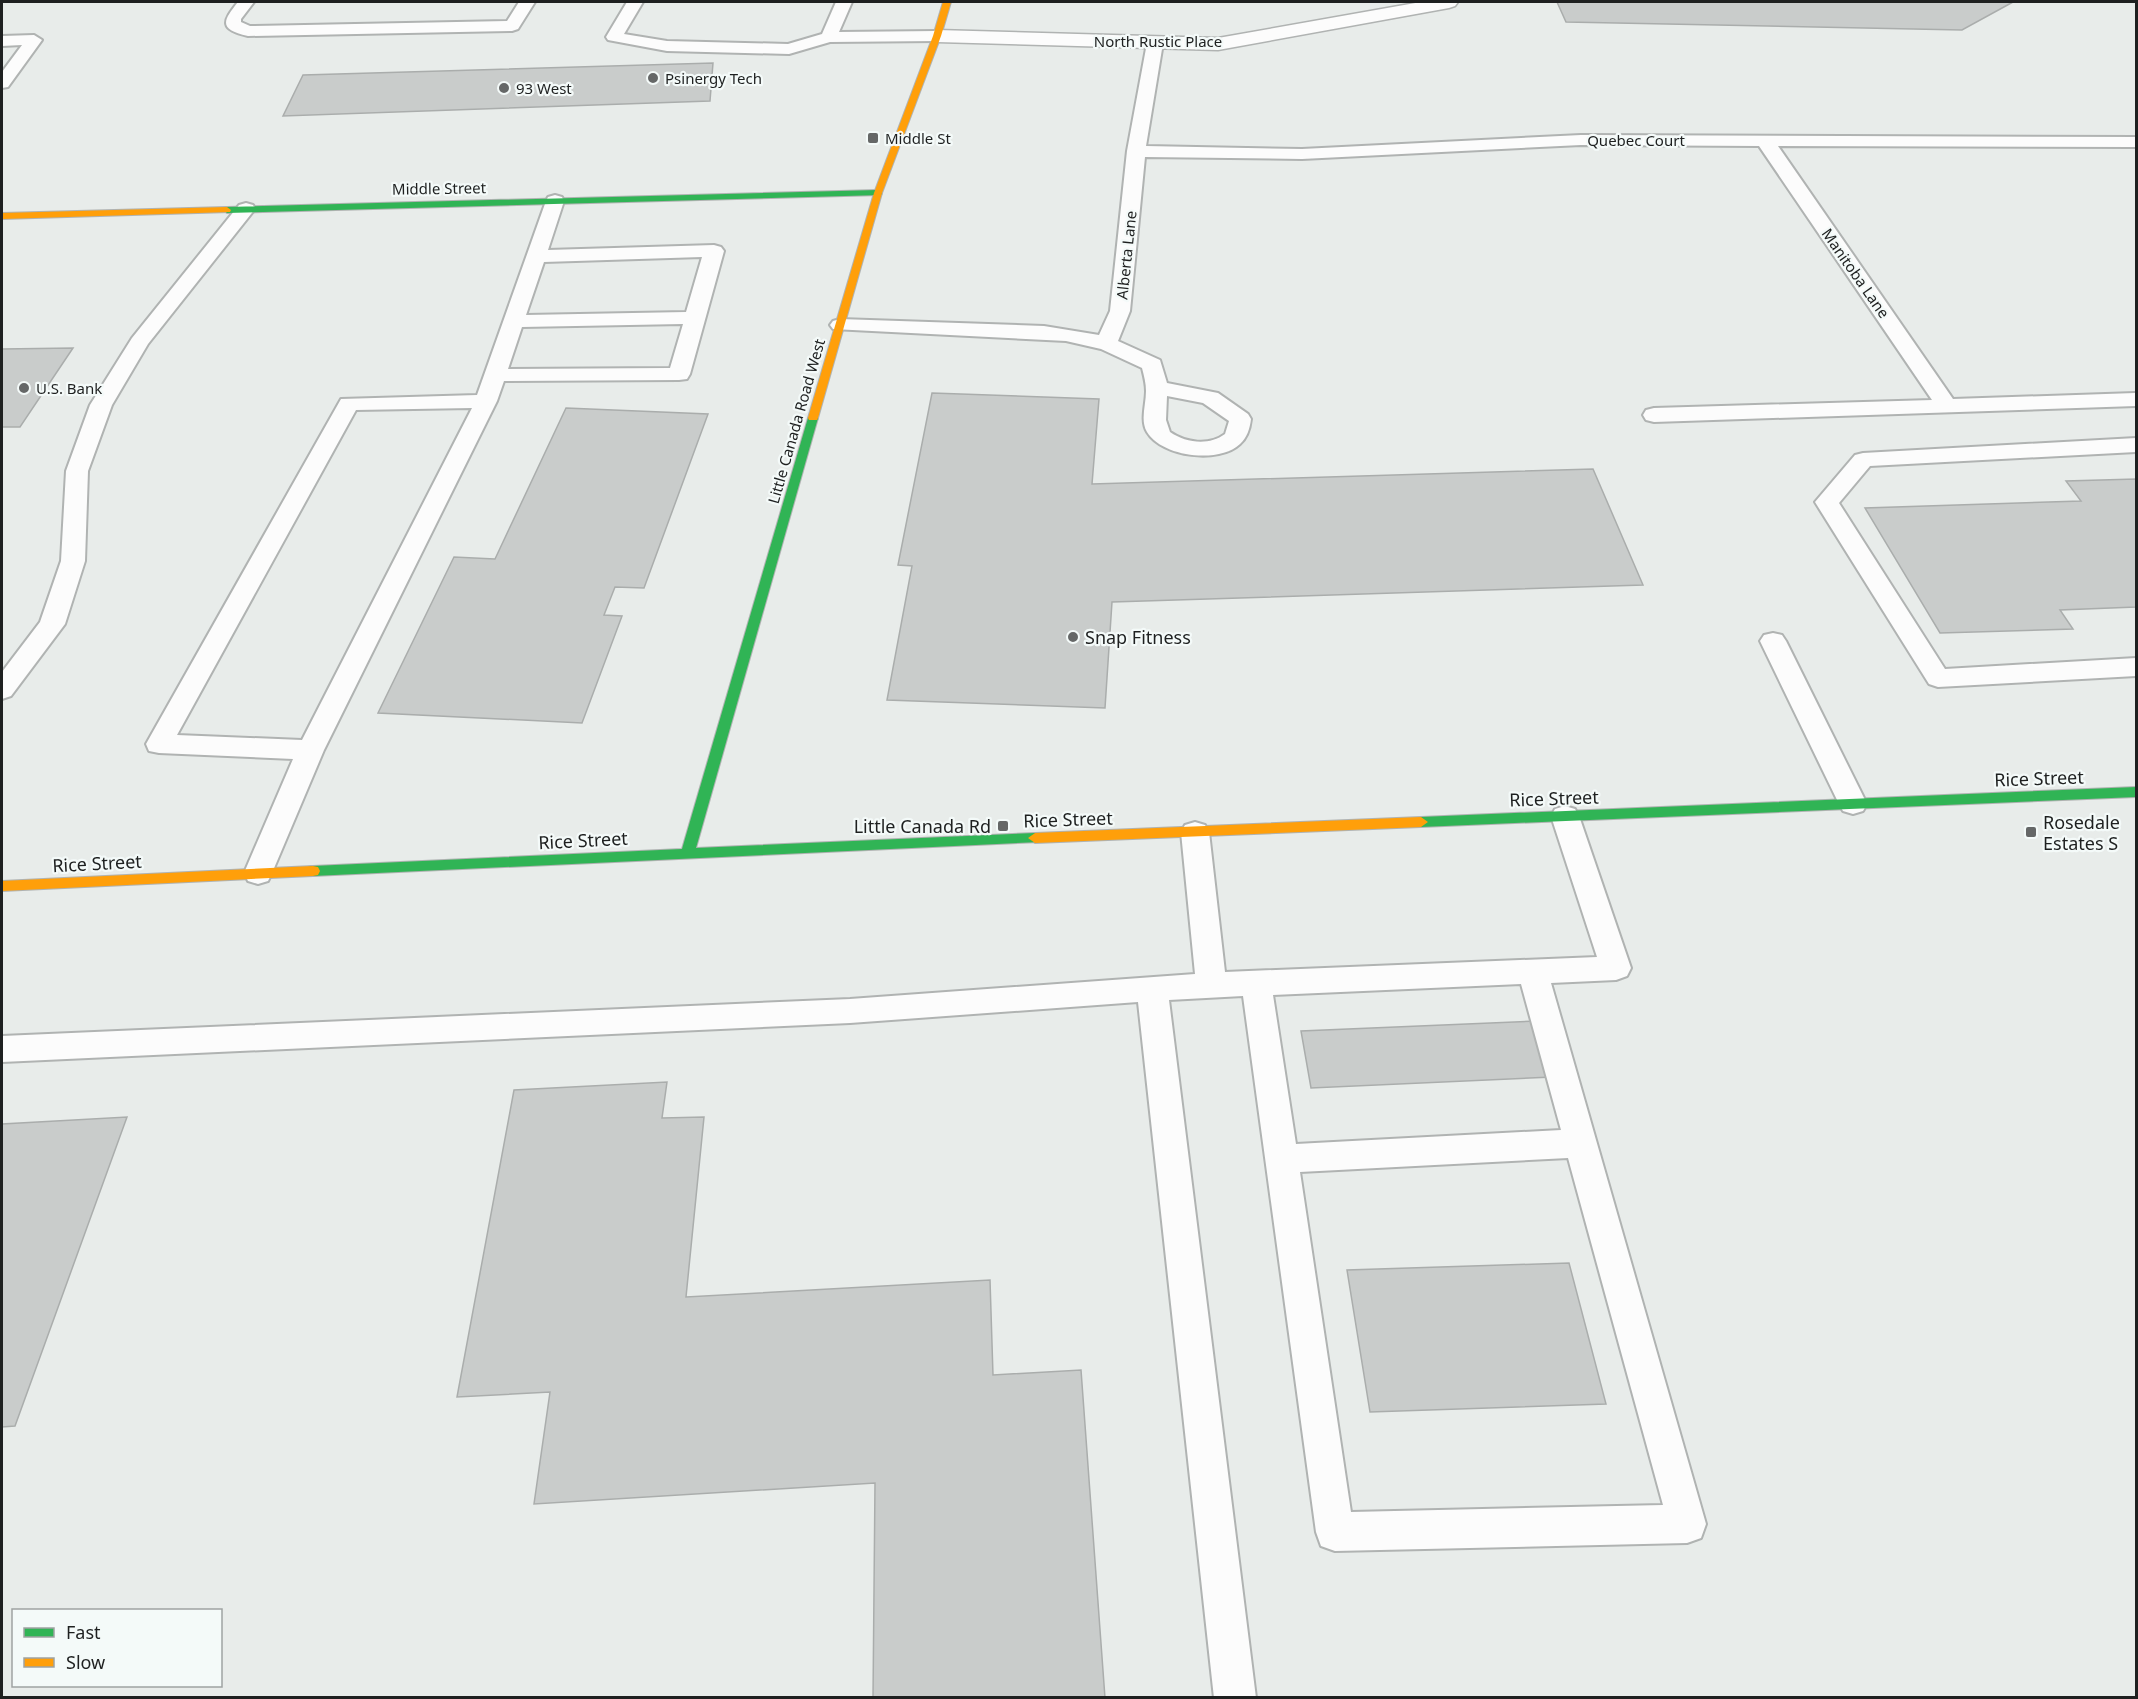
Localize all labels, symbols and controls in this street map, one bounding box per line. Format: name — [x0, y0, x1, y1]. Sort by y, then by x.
street label: North Rustic Place — [1094, 31, 1222, 51]
place label: Psinergy Tech — [665, 68, 762, 88]
marker: Psinergy Tech — [646, 71, 660, 85]
place label: 93 West — [516, 78, 572, 98]
marker: 93 West — [497, 81, 511, 95]
place label: Middle St — [885, 128, 951, 148]
street label: Quebec Court — [1587, 130, 1685, 150]
marker: Middle St — [866, 131, 880, 145]
street label: Middle Street — [392, 177, 487, 199]
street label: Alberta Lane — [1111, 210, 1141, 300]
street label: Manitoba Lane — [1818, 224, 1894, 322]
street label: Little Canada Road West — [763, 336, 829, 506]
place label: U.S. Bank — [36, 378, 102, 398]
marker: U.S. Bank — [17, 381, 31, 395]
place label: Snap Fitness — [1085, 625, 1191, 649]
marker: Snap Fitness — [1066, 630, 1080, 644]
street label: Rice Street — [1994, 764, 2085, 792]
street label: Rice Street — [1509, 784, 1600, 812]
street label: Rice Street — [1023, 805, 1114, 833]
place label: Rosedale Estates S — [2043, 810, 2120, 855]
place label: Little Canada Rd — [854, 814, 991, 838]
marker: Little Canada Rd — [996, 819, 1010, 833]
marker: Rosedale Estates S — [2024, 825, 2038, 839]
street label: Rice Street — [538, 826, 629, 854]
street label: Rice Street — [52, 849, 143, 877]
legend — [12, 1609, 222, 1687]
text: Fast — [66, 1620, 101, 1644]
text: Slow — [66, 1650, 105, 1674]

